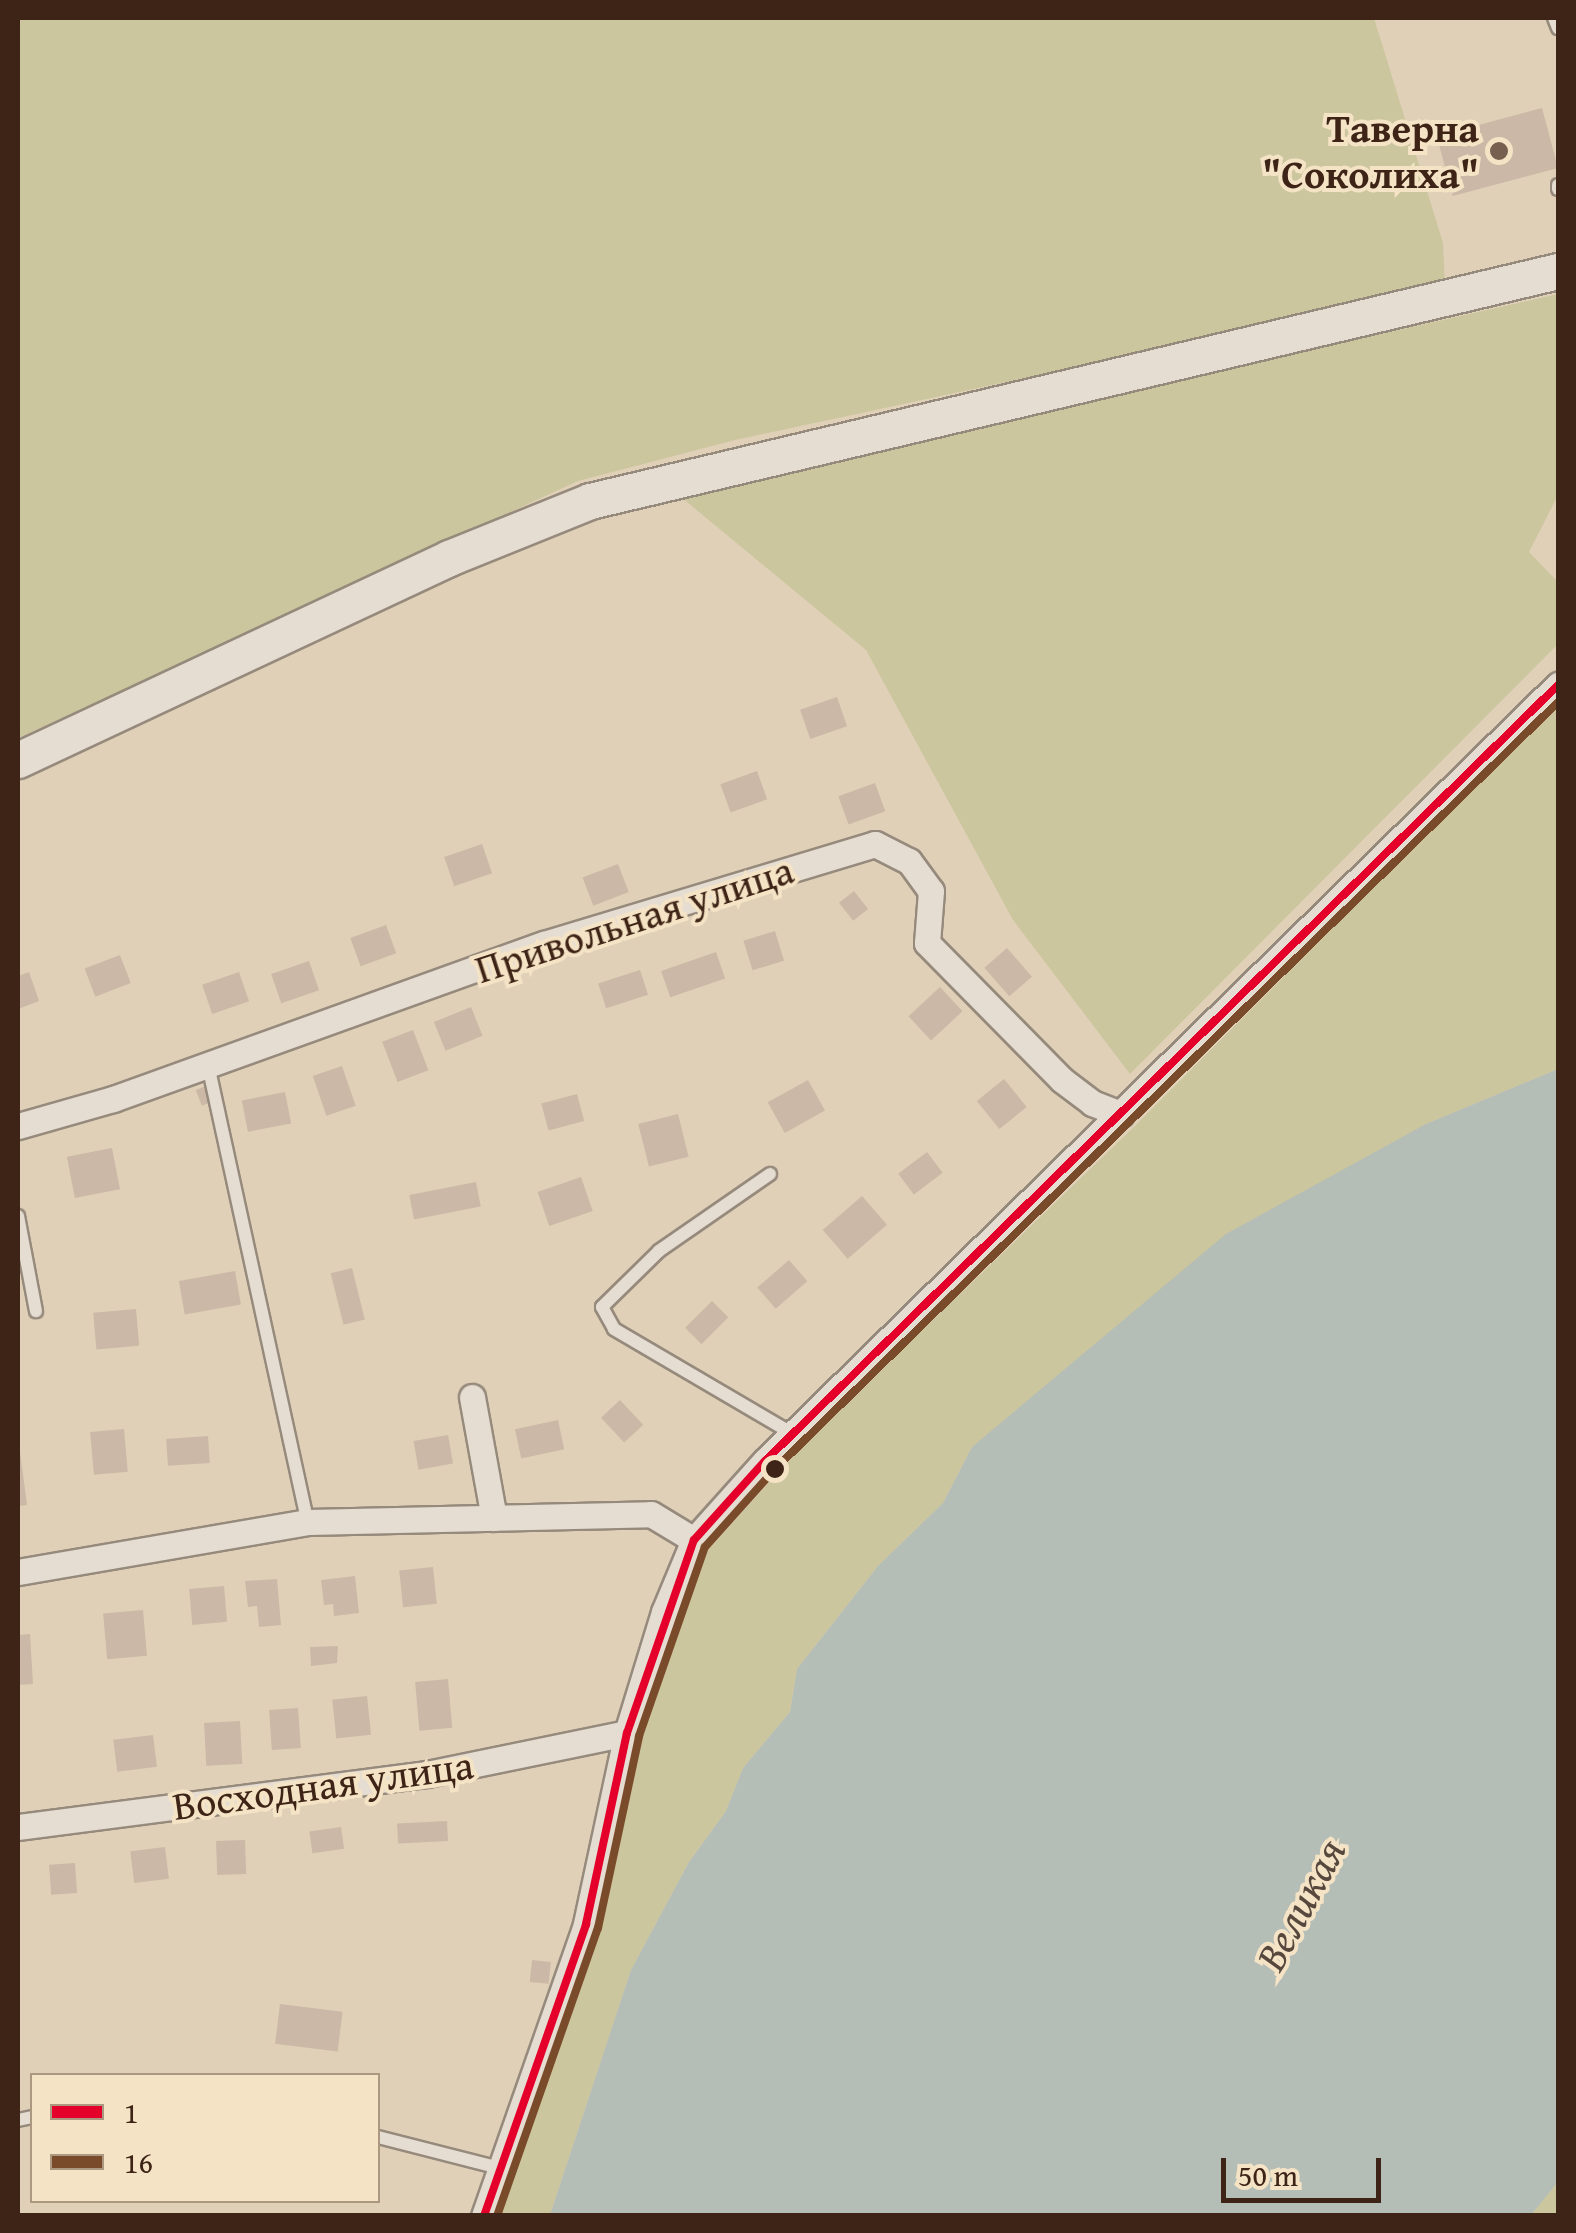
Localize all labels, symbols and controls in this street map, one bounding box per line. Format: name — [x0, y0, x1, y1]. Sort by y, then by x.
place label: Таверна "Соколиха" — [1262, 104, 1479, 198]
marker: Таверна "Соколиха" — [1488, 140, 1510, 162]
street label: Привольная улица — [469, 845, 799, 993]
unlabelled marker — [765, 1459, 785, 1479]
street label: Восходная улица — [170, 1740, 476, 1830]
water label: Великая — [1244, 1829, 1356, 1979]
legend — [30, 2073, 380, 2203]
text: 1 — [124, 2090, 138, 2134]
scale bar — [1226, 2138, 1386, 2200]
text: 16 — [124, 2140, 153, 2184]
text: 50 m — [1238, 2153, 1298, 2197]

